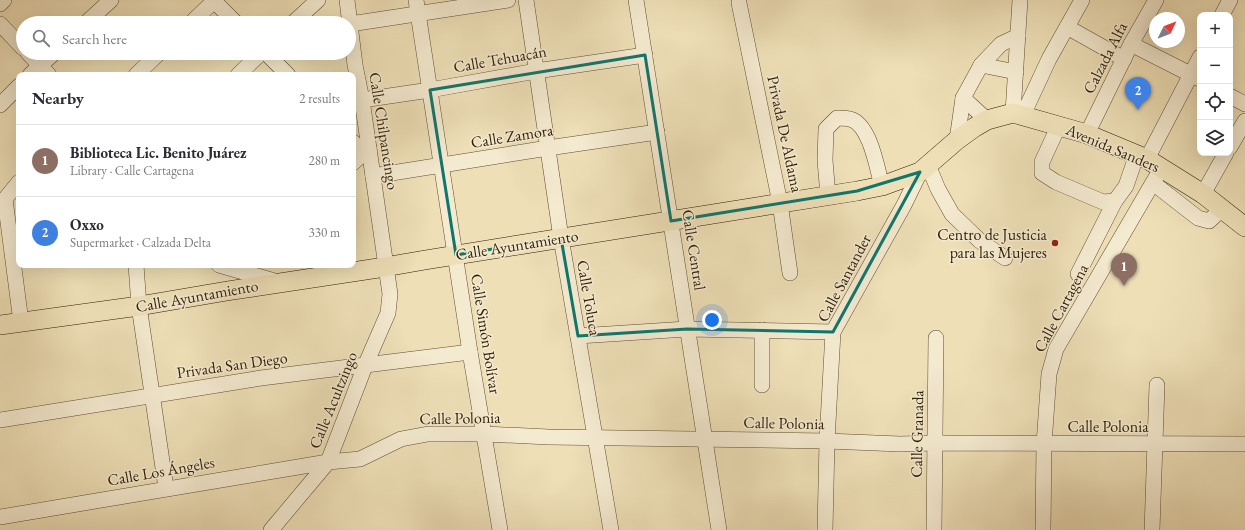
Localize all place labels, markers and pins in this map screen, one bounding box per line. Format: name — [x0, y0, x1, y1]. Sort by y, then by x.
pin: 2 — [1125, 77, 1151, 110]
place label: Centro de Justicia para las Mujeres — [937, 224, 1048, 263]
marker: Centro de Justicia para las Mujeres — [1050, 238, 1060, 248]
pin: 1 — [1111, 253, 1137, 286]

